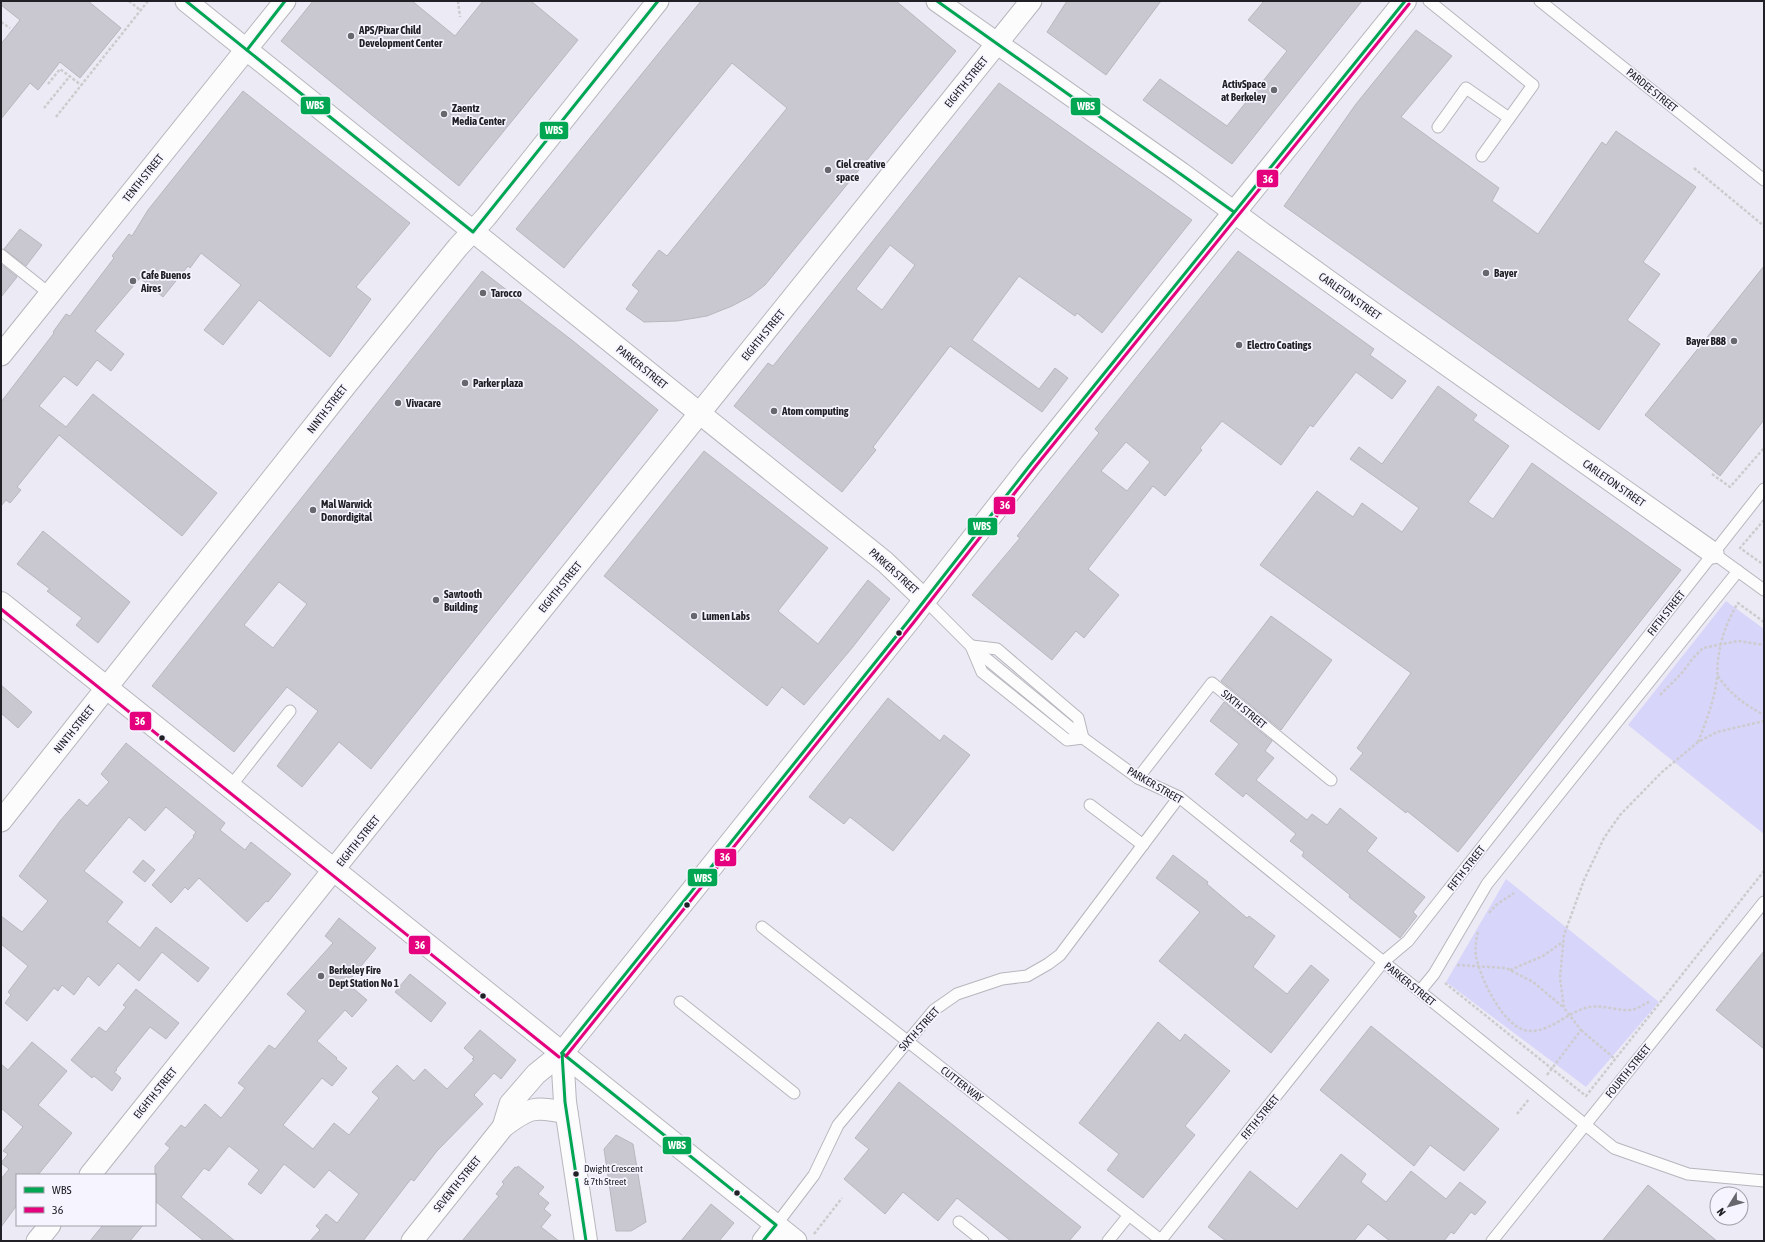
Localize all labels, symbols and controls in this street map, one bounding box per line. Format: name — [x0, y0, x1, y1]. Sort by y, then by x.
place label: APS/Pixar Child Development Center — [358, 24, 443, 49]
marker: APS/Pixar Child Development Center — [346, 31, 356, 41]
street label: EIGHTH STREET — [942, 54, 990, 110]
street label: PARDEE STREET — [1624, 66, 1680, 114]
place label: ActivSpace at Berkeley — [1221, 78, 1266, 103]
marker: ActivSpace at Berkeley — [1269, 85, 1279, 95]
line badge: WBS — [300, 96, 331, 115]
line badge: WBS — [1070, 97, 1101, 116]
text: WBS — [305, 99, 324, 111]
text: WBS — [1076, 100, 1095, 112]
place label: Zaentz Media Center — [452, 102, 506, 127]
marker: Zaentz Media Center — [439, 109, 449, 119]
line badge: WBS — [539, 121, 569, 140]
text: WBS — [544, 124, 563, 136]
street label: TENTH STREET — [120, 152, 166, 204]
place label: Ciel creative space — [836, 158, 885, 183]
marker: Ciel creative space — [823, 165, 833, 175]
line badge: 36 — [1256, 169, 1279, 188]
text: 36 — [1263, 173, 1273, 185]
place label: Bayer — [1494, 267, 1518, 279]
marker: Bayer — [1481, 268, 1491, 278]
place label: Cafe Buenos Aires — [140, 269, 191, 294]
street label: CARLETON STREET — [1317, 270, 1383, 322]
marker: Cafe Buenos Aires — [128, 276, 138, 286]
place label: Tarocco — [491, 287, 522, 299]
marker: Tarocco — [478, 288, 488, 298]
street label: EIGHTH STREET — [739, 307, 787, 363]
place label: Bayer B88 — [1686, 335, 1726, 347]
marker: Bayer B88 — [1729, 336, 1739, 346]
place label: Electro Coatings — [1247, 339, 1312, 351]
marker: Electro Coatings — [1234, 340, 1244, 350]
street label: PARKER STREET — [614, 343, 670, 391]
place label: Parker plaza — [473, 377, 523, 389]
marker: Parker plaza — [460, 378, 470, 388]
street label: NINTH STREET — [305, 382, 350, 435]
place label: Vivacare — [405, 397, 441, 409]
marker: Vivacare — [393, 398, 403, 408]
place label: Atom computing — [781, 405, 849, 417]
marker: Atom computing — [769, 406, 779, 416]
street label: CARLETON STREET — [1581, 457, 1647, 509]
line badge: 36 — [993, 496, 1016, 515]
place label: Mal Warwick Donordigital — [321, 498, 373, 523]
text: 36 — [1000, 499, 1010, 511]
marker: Mal Warwick Donordigital — [308, 505, 318, 515]
line badge: WBS — [967, 517, 998, 536]
text: WBS — [972, 520, 991, 532]
street label: PARKER STREET — [867, 546, 921, 596]
street label: EIGHTH STREET — [536, 559, 584, 615]
place label: Sawtooth Building — [444, 588, 482, 613]
street label: FIFTH STREET — [1645, 588, 1687, 638]
marker: Sawtooth Building — [431, 595, 441, 605]
place label: Lumen Labs — [702, 610, 750, 622]
marker: Lumen Labs — [689, 611, 699, 621]
unlabelled marker — [894, 628, 904, 638]
street label: SIXTH STREET — [1219, 687, 1269, 731]
street label: NINTH STREET — [51, 703, 97, 755]
line badge: 36 — [129, 711, 152, 731]
text: 36 — [135, 715, 145, 727]
unlabelled marker — [157, 733, 167, 743]
street label: PARKER STREET — [1125, 764, 1185, 806]
street label: EIGHTH STREET — [334, 813, 382, 869]
street label: FIFTH STREET — [1445, 843, 1487, 893]
line badge: 36 — [714, 848, 737, 867]
text: 36 — [720, 851, 730, 863]
line badge: WBS — [687, 868, 718, 887]
text: WBS — [693, 872, 712, 884]
unlabelled marker — [682, 900, 692, 910]
line badge: 36 — [408, 935, 431, 955]
text: 36 — [415, 939, 425, 951]
street label: PARKER STREET — [1382, 960, 1438, 1008]
place label: Berkeley Fire Dept Station No 1 — [329, 964, 399, 989]
marker: Berkeley Fire Dept Station No 1 — [316, 971, 326, 981]
unlabelled marker — [478, 991, 488, 1001]
street label: SIXTH STREET — [896, 1005, 942, 1053]
street label: FOURTH STREET — [1603, 1042, 1653, 1100]
street label: CUTTER WAY — [938, 1064, 986, 1104]
street label: EIGHTH STREET — [131, 1065, 179, 1121]
street label: FIFTH STREET — [1238, 1092, 1282, 1142]
line badge: WBS — [662, 1136, 692, 1155]
text: WBS — [667, 1139, 686, 1151]
street label: SEVENTH STREET — [431, 1154, 483, 1214]
place label: Dwight Crescent & 7th Street — [584, 1163, 643, 1187]
marker: Dwight Crescent & 7th Street — [571, 1169, 581, 1179]
legend — [16, 1174, 156, 1226]
text: WBS — [52, 1183, 71, 1197]
north arrow — [1709, 1186, 1749, 1226]
unlabelled marker — [732, 1188, 742, 1198]
text: 36 — [52, 1203, 64, 1217]
text: N — [1714, 1206, 1728, 1218]

